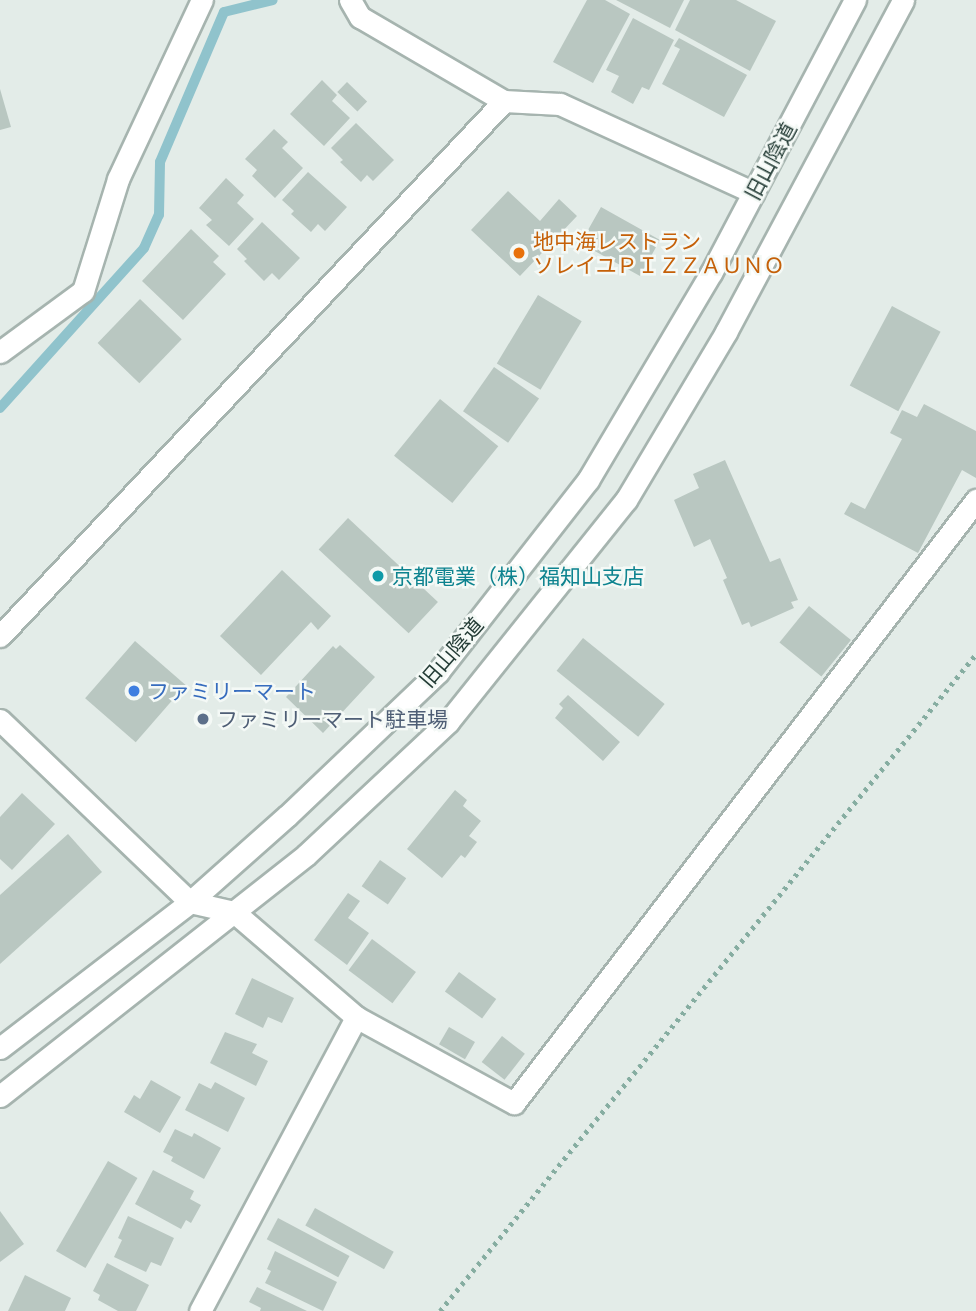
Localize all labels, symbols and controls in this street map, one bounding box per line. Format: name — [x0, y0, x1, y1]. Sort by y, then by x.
street label: 旧山陰道 — [739, 118, 801, 204]
place label: 地中海レストラン ソレイユＰＩＺＺＡＵＮＯ — [533, 228, 785, 278]
marker: 地中海レストラン ソレイユＰＩＺＺＡＵＮＯ — [511, 245, 527, 261]
place label: 京都電業（株）福知山支店 — [392, 563, 644, 589]
marker: 京都電業（株）福知山支店 — [370, 568, 386, 584]
street label: 旧山陰道 — [414, 612, 488, 692]
place label: ファミリーマート — [148, 678, 316, 704]
marker: ファミリーマート — [126, 683, 142, 699]
place label: ファミリーマート駐車場 — [217, 706, 448, 732]
marker: ファミリーマート駐車場 — [195, 711, 211, 727]

